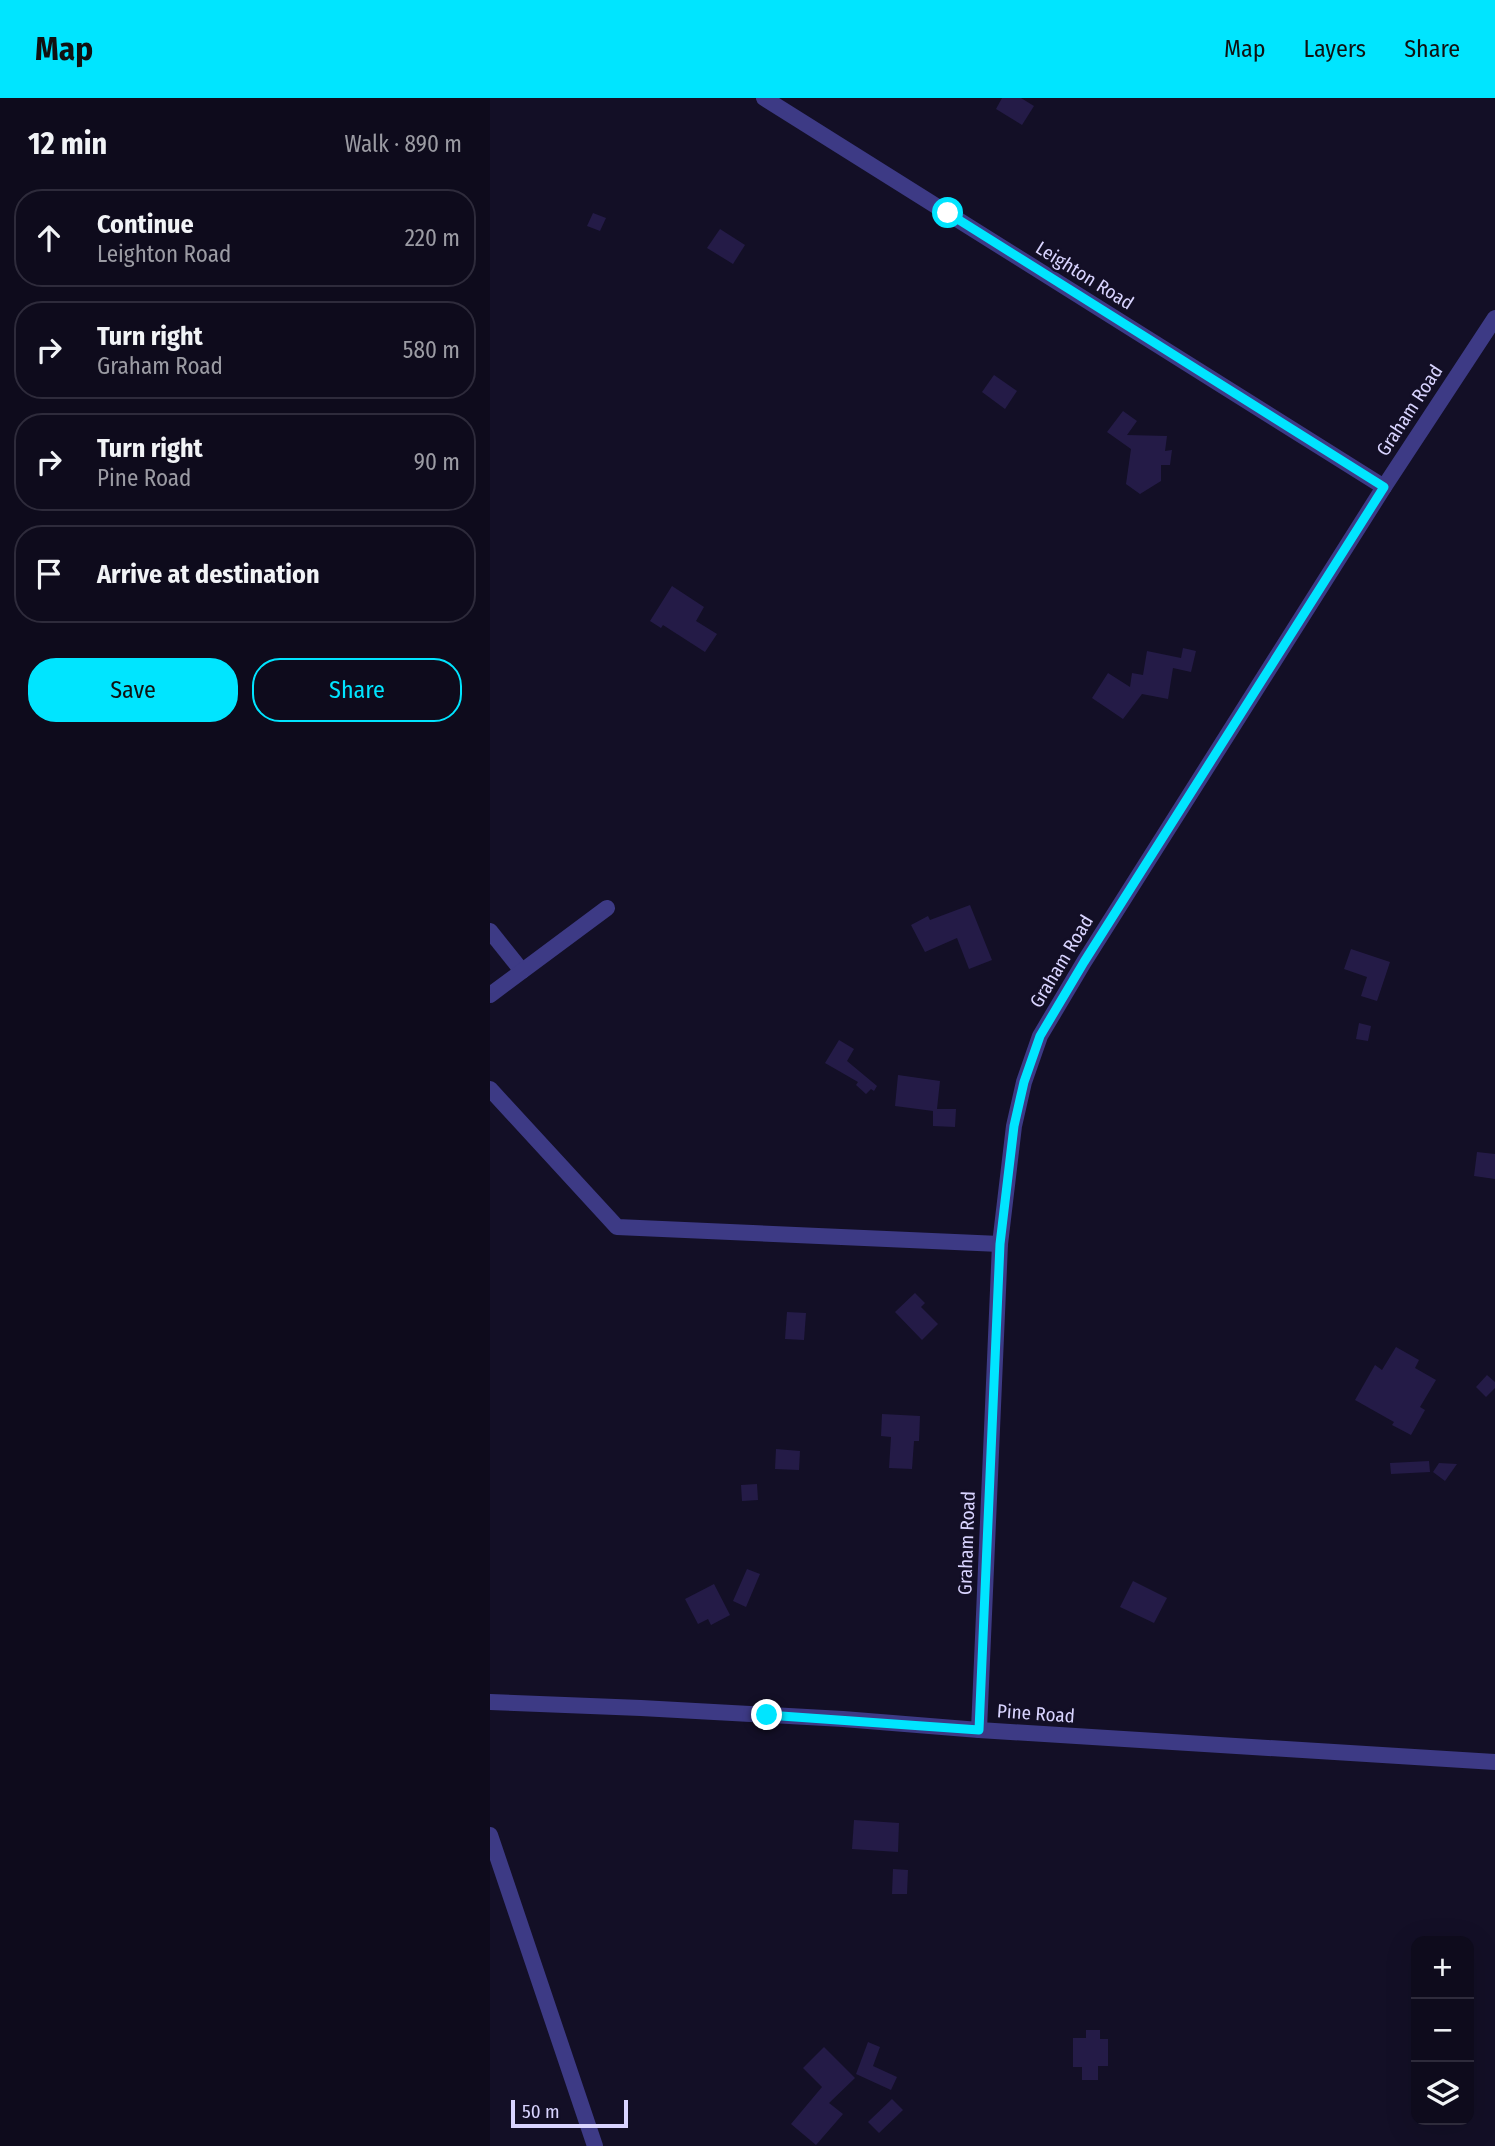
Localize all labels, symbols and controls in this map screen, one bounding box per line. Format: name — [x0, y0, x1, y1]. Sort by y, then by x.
text: Map — [35, 29, 93, 69]
text: Map — [1224, 35, 1266, 63]
text: Layers — [1304, 35, 1366, 63]
text: Share — [1404, 35, 1460, 63]
text: 12 min — [28, 126, 107, 162]
text: Walk · 890 m — [345, 130, 462, 158]
route start — [932, 197, 963, 228]
text: Continue — [97, 209, 194, 240]
icon: ahead — [30, 219, 68, 257]
text: 220 m — [405, 224, 460, 252]
street label: Leighton Road — [1032, 236, 1138, 315]
text: Leighton Road — [97, 240, 231, 268]
text: Turn right — [97, 321, 203, 352]
icon: right — [30, 331, 68, 369]
text: 580 m — [403, 336, 460, 364]
text: Graham Road — [97, 352, 223, 380]
street label: Graham Road — [1371, 360, 1447, 460]
text: Turn right — [97, 433, 203, 464]
icon: right — [30, 443, 68, 481]
text: 90 m — [414, 448, 460, 476]
text: Pine Road — [97, 464, 191, 492]
icon: arrive — [30, 555, 68, 593]
text: Arrive at destination — [97, 559, 320, 590]
button: Save — [28, 658, 238, 722]
button: Share — [252, 658, 462, 722]
street label: Graham Road — [1025, 911, 1098, 1012]
street label: Graham Road — [953, 1491, 980, 1595]
route end — [751, 1699, 782, 1730]
street label: Pine Road — [996, 1699, 1076, 1728]
map controls — [1411, 1936, 1474, 2125]
button: + — [1411, 1936, 1474, 1999]
button: − — [1411, 1999, 1474, 2062]
button: layers — [1411, 2062, 1474, 2125]
scale bar — [511, 2097, 628, 2129]
text: 50 m — [522, 2100, 560, 2123]

